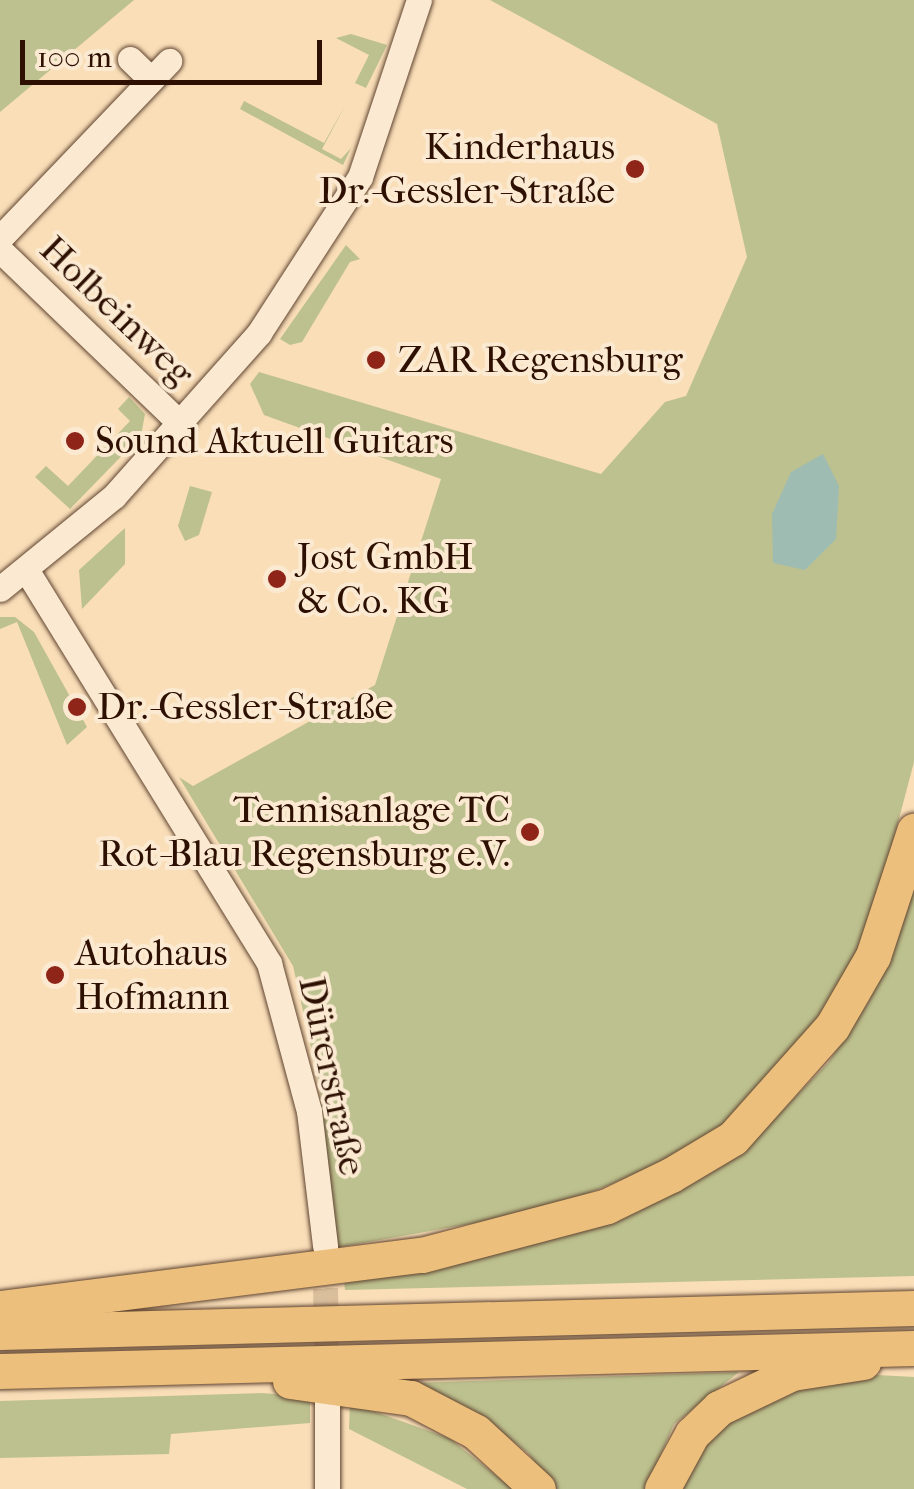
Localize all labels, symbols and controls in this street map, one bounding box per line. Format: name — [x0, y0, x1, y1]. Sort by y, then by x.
scale bar — [25, 20, 328, 82]
text: 100 m — [37, 40, 112, 75]
place label: Kinderhaus Dr.-Gessler-Straße — [319, 124, 615, 213]
marker: Kinderhaus Dr.-Gessler-Straße — [624, 158, 646, 180]
street label: Holbeinweg — [30, 226, 204, 396]
place label: ZAR Regensburg — [398, 337, 683, 383]
marker: ZAR Regensburg — [363, 347, 389, 373]
place label: Sound Aktuell Guitars — [95, 418, 453, 464]
marker: Sound Aktuell Guitars — [64, 430, 86, 452]
place label: Jost GmbH & Co. KG — [297, 534, 473, 624]
marker: Jost GmbH & Co. KG — [266, 568, 288, 590]
place label: Dr.-Gessler-Straße — [97, 684, 393, 730]
marker: Dr.-Gessler-Straße — [66, 696, 88, 718]
place label: Tennisanlage TC Rot-Blau Regensburg e.V. — [98, 787, 510, 876]
marker: Tennisanlage TC Rot-Blau Regensburg e.V. — [519, 821, 541, 843]
place label: Autohaus Hofmann — [75, 930, 229, 1019]
marker: Autohaus Hofmann — [44, 964, 66, 986]
street label: Dürerstraße — [289, 972, 375, 1180]

